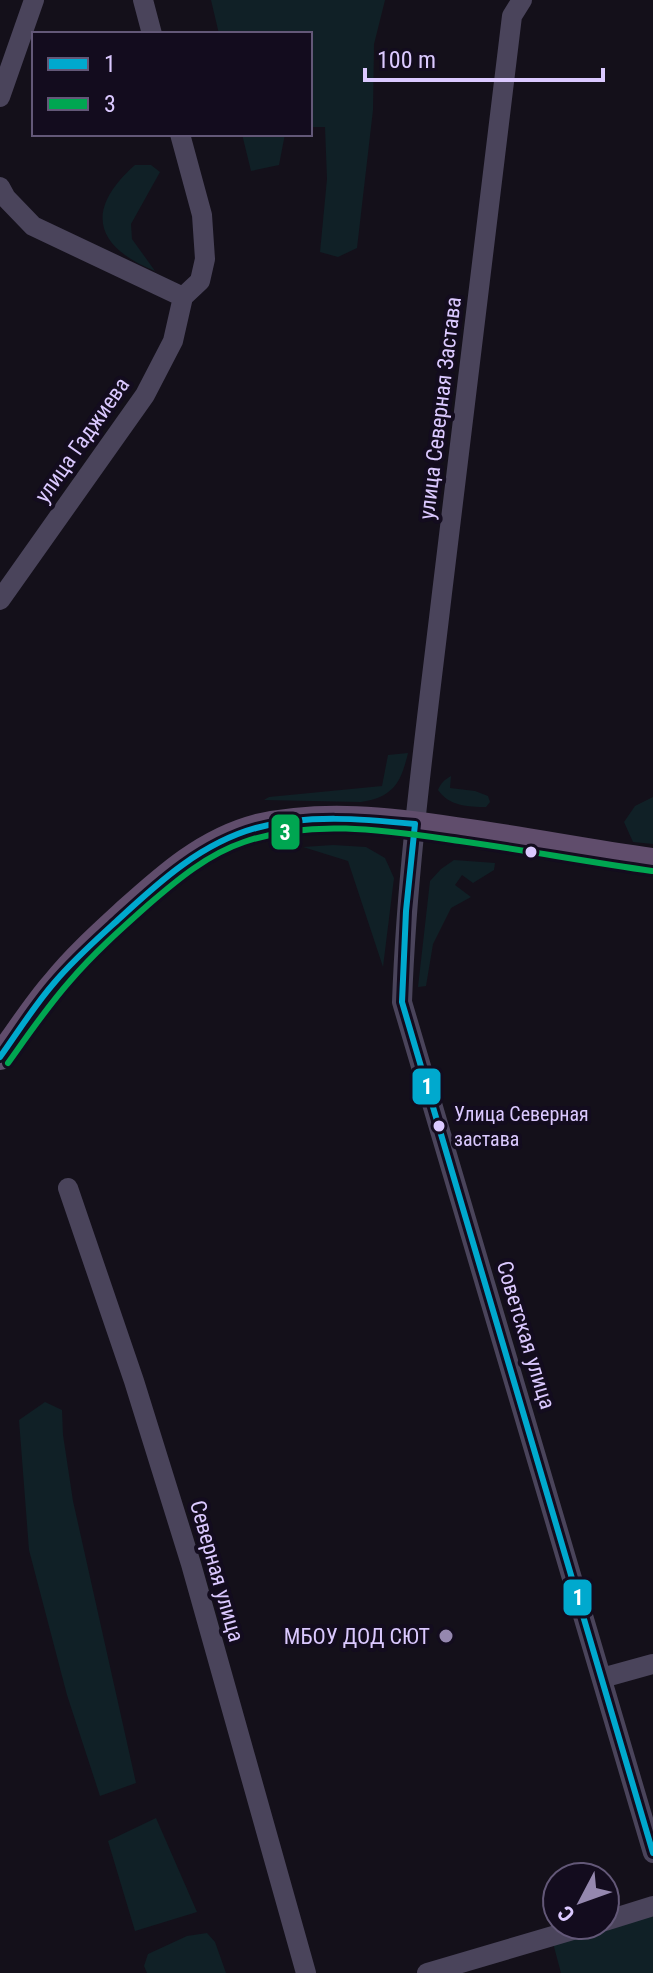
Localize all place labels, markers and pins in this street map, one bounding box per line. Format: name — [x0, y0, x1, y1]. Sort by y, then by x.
unlabelled marker — [523, 844, 539, 860]
place label: Улица Северная застава — [454, 1102, 589, 1151]
marker: Улица Северная застава — [431, 1118, 447, 1134]
place label: МБОУ ДОД СЮТ — [284, 1624, 430, 1649]
marker: МБОУ ДОД СЮТ — [437, 1627, 455, 1645]

